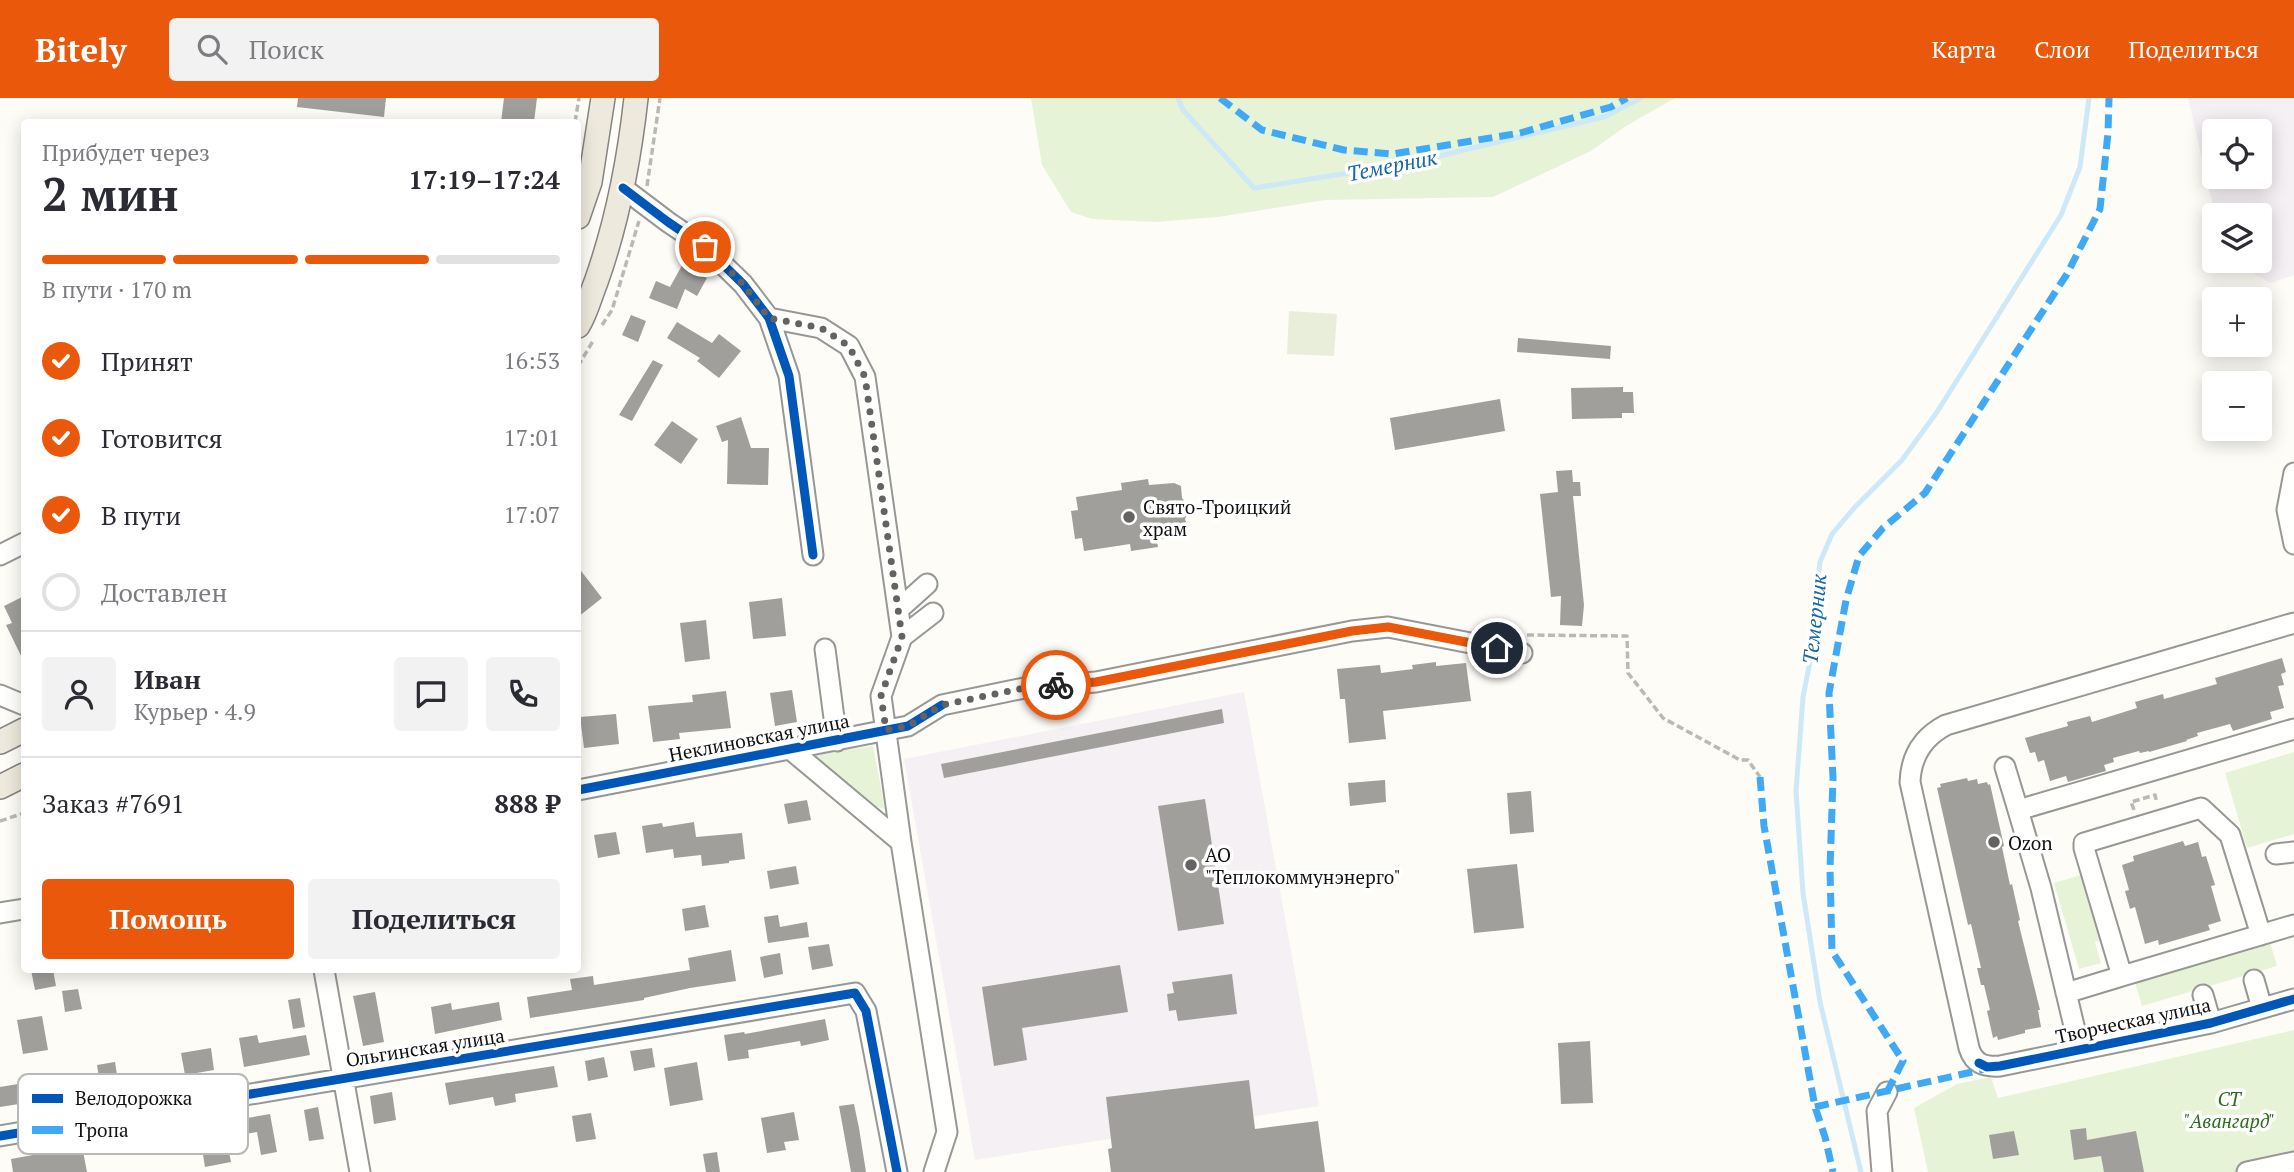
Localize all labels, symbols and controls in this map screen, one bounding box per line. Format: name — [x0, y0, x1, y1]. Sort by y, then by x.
search box — [169, 18, 659, 81]
text: Bitely — [35, 28, 127, 71]
icon: search — [193, 30, 231, 68]
text: Поиск — [249, 32, 324, 66]
text: Карта — [1931, 33, 1996, 65]
text: Слои — [2034, 33, 2090, 65]
text: Поделиться — [2128, 33, 2259, 65]
map controls — [2202, 119, 2272, 441]
button: locate — [2202, 119, 2272, 189]
text: Прибудет через — [42, 137, 210, 168]
water label: Темерник — [1345, 143, 1440, 187]
text: 17:19–17:24 — [408, 162, 560, 196]
text: 2 мин — [42, 163, 179, 224]
button: layers — [2202, 203, 2272, 273]
pin — [675, 217, 735, 277]
icon: bag — [686, 228, 724, 266]
text: В пути · 170 m — [42, 274, 192, 305]
button: + — [2202, 287, 2272, 357]
icon: check — [42, 342, 80, 380]
text: Принят — [101, 344, 193, 378]
text: 16:53 — [503, 345, 560, 376]
button: − — [2202, 371, 2272, 441]
icon: check — [42, 419, 80, 457]
text: Готовится — [101, 421, 223, 455]
text: 17:01 — [503, 422, 560, 453]
place label: Свято-Троицкий храм — [1143, 494, 1291, 541]
icon: check — [42, 496, 80, 534]
text: В пути — [101, 498, 181, 532]
text: 17:07 — [503, 499, 560, 530]
marker: Свято-Троицкий храм — [1121, 509, 1137, 525]
water label: Темерник — [1795, 572, 1833, 666]
text: Доставлен — [101, 575, 227, 609]
pin — [1467, 618, 1527, 678]
icon: home — [1478, 629, 1516, 667]
courier — [1021, 650, 1091, 720]
button: person — [42, 657, 116, 731]
button: chat — [394, 657, 468, 731]
button: phone — [486, 657, 560, 731]
text: Иван — [134, 662, 201, 696]
icon: bike — [1037, 666, 1075, 704]
text: Курьер · 4.9 — [134, 696, 256, 727]
street label: Неклиновская улица — [667, 707, 852, 767]
text: Заказ #7691 — [42, 786, 185, 820]
text: 888 ₽ — [494, 786, 560, 820]
place label: Ozon — [2008, 830, 2053, 855]
marker: Ozon — [1986, 834, 2002, 850]
place label: АО "Теплокоммунэнерго" — [1205, 842, 1401, 889]
marker: АО "Теплокоммунэнерго" — [1183, 857, 1199, 873]
button: Помощь — [42, 879, 294, 959]
button: Поделиться — [308, 879, 560, 959]
street label: Творческая улица — [2053, 991, 2213, 1049]
street label: Ольгинская улица — [344, 1022, 507, 1072]
legend — [18, 1074, 248, 1154]
text: Велодорожка — [75, 1085, 193, 1110]
park label: СТ "Авангард" — [2183, 1086, 2275, 1133]
text: Тропа — [75, 1117, 129, 1142]

